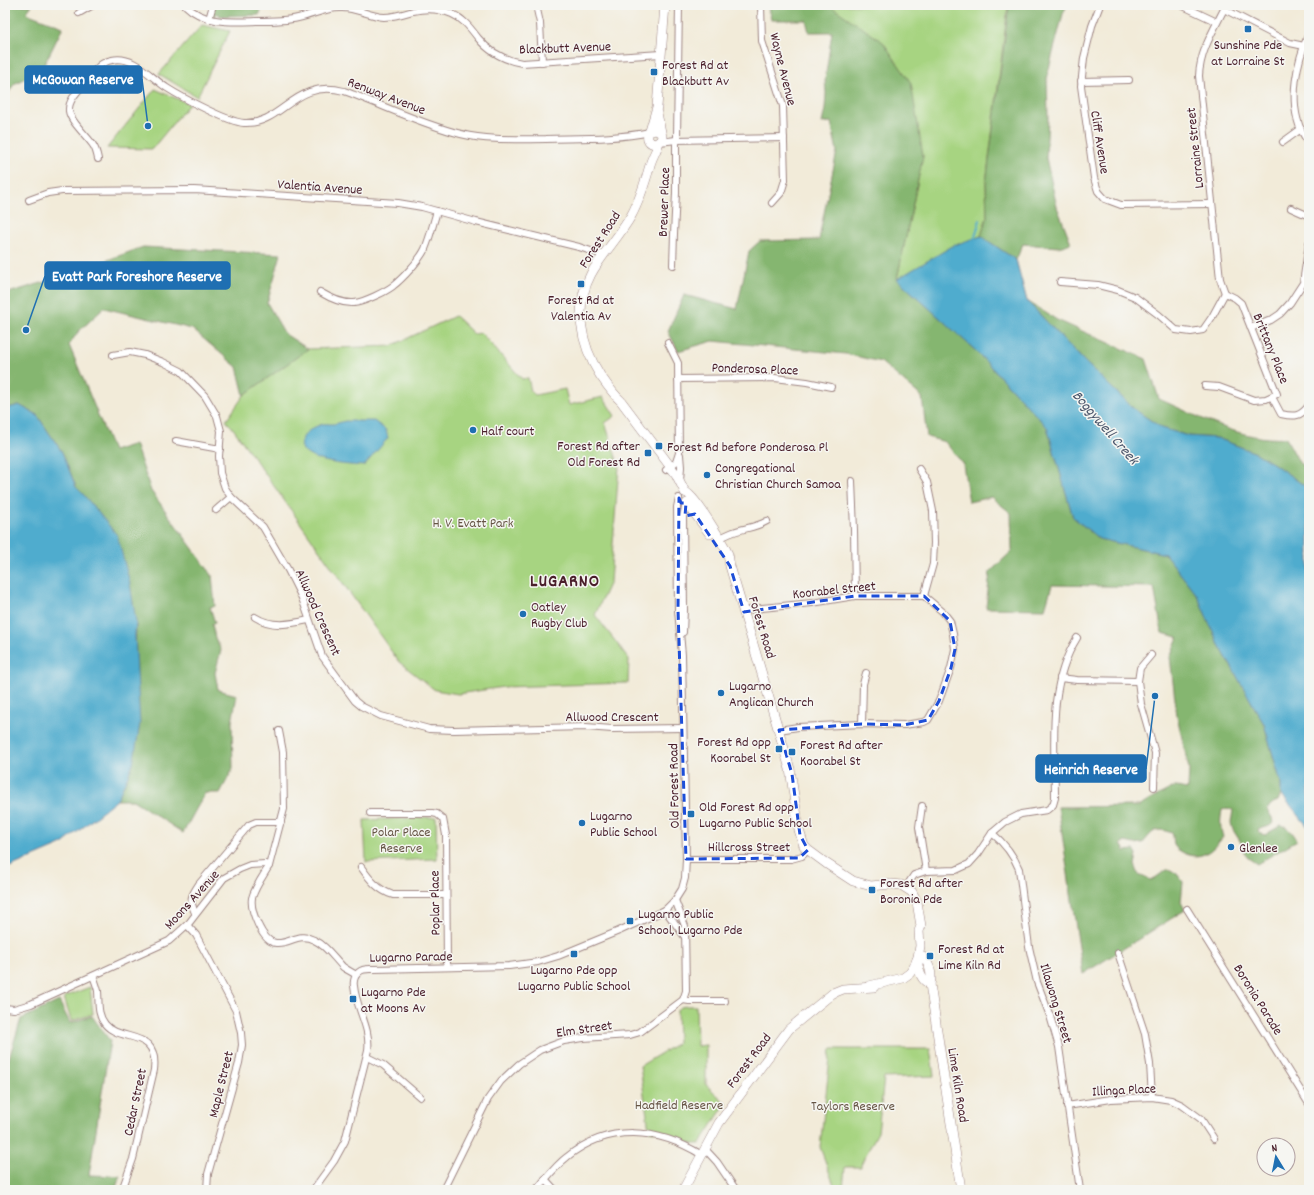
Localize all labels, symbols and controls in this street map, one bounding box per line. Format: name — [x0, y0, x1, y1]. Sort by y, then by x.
marker: Sunshine Pde at Lorraine St — [1243, 24, 1253, 34]
street label: Wayne Avenue — [763, 31, 801, 108]
place label: Sunshine Pde at Lorraine St — [1211, 36, 1285, 72]
street label: Blackbutt Avenue — [519, 37, 611, 61]
place label: Forest Rd at Blackbutt Av — [662, 56, 729, 92]
callout: McGowan Reserve — [25, 66, 142, 93]
marker: Forest Rd at Blackbutt Av — [649, 67, 659, 77]
text: McGowan Reserve — [32, 70, 134, 92]
street label: Renway Avenue — [344, 73, 428, 121]
street label: Lorraine Street — [1182, 106, 1210, 189]
street label: Cliff Avenue — [1084, 109, 1114, 175]
street label: Brewer Place — [654, 167, 676, 237]
street label: Valentia Avenue — [277, 175, 363, 201]
street label: Forest Road — [575, 208, 627, 272]
callout: Evatt Park Foreshore Reserve — [45, 262, 230, 289]
text: Evatt Park Foreshore Reserve — [52, 267, 222, 289]
marker: Forest Rd at Valentia Av — [576, 279, 586, 289]
place label: Forest Rd at Valentia Av — [548, 291, 614, 327]
street label: Brittany Place — [1247, 310, 1293, 387]
street label: Ponderosa Place — [711, 358, 799, 382]
water label: Boggywell Creek — [1066, 386, 1144, 472]
place label: Half court — [481, 422, 534, 442]
marker: Half court — [468, 425, 478, 435]
place label: Forest Rd after Old Forest Rd — [557, 437, 641, 473]
place label: Forest Rd before Ponderosa Pl — [667, 438, 829, 458]
marker: Forest Rd before Ponderosa Pl — [654, 441, 664, 451]
marker: Forest Rd after Old Forest Rd — [643, 448, 653, 458]
place label: Congregational Christian Church Samoa — [715, 459, 841, 495]
marker: Congregational Christian Church Samoa — [702, 470, 712, 480]
park label: H. V. Evatt Park — [432, 514, 514, 534]
street label: Allwood Crescent — [289, 566, 345, 659]
district label: LUGARNO — [530, 570, 600, 595]
street label: Koorabel Street — [792, 577, 877, 605]
street label: Forest Road — [742, 594, 780, 661]
place label: Oatley Rugby Club — [531, 598, 587, 634]
marker: Oatley Rugby Club — [518, 609, 528, 619]
place label: Lugarno Anglican Church — [729, 677, 814, 713]
marker: Lugarno Anglican Church — [716, 688, 726, 698]
street label: Allwood Crescent — [565, 708, 659, 728]
place label: Forest Rd opp Koorabel St — [697, 733, 771, 769]
place label: Forest Rd after Koorabel St — [800, 736, 884, 772]
street label: Old Forest Road — [664, 743, 686, 829]
marker: Forest Rd opp Koorabel St — [774, 744, 784, 754]
marker: Forest Rd after Koorabel St — [787, 747, 797, 757]
callout: Heinrich Reserve — [1036, 755, 1146, 782]
text: Heinrich Reserve — [1044, 760, 1138, 782]
place label: Old Forest Rd opp Lugarno Public School — [699, 798, 812, 834]
place label: Lugarno Public School — [590, 807, 658, 843]
marker: Old Forest Rd opp Lugarno Public School — [686, 809, 696, 819]
marker: Lugarno Public School — [577, 818, 587, 828]
park label: Polar Place Reserve — [372, 823, 430, 859]
street label: Hillcross Street — [708, 838, 790, 858]
place label: Glenlee — [1239, 839, 1278, 859]
marker: Glenlee — [1226, 842, 1236, 852]
street label: Moons Avenue — [160, 866, 225, 935]
street label: Poplar Place — [425, 870, 447, 936]
place label: Forest Rd after Boronia Pde — [880, 874, 964, 910]
marker: Forest Rd after Boronia Pde — [867, 885, 877, 895]
place label: Lugarno Public School, Lugarno Pde — [638, 905, 743, 941]
marker: Lugarno Public School, Lugarno Pde — [625, 916, 635, 926]
place label: Forest Rd at Lime Kiln Rd — [938, 940, 1004, 976]
street label: Lugarno Parade — [369, 947, 453, 969]
marker: Lugarno Pde opp Lugarno Public School — [569, 949, 579, 959]
marker: Forest Rd at Lime Kiln Rd — [925, 951, 935, 961]
place label: Lugarno Pde opp Lugarno Public School — [518, 961, 631, 997]
street label: Illawong Street — [1033, 961, 1077, 1046]
street label: Boronia Parade — [1227, 961, 1287, 1039]
place label: Lugarno Pde at Moons Av — [361, 983, 426, 1019]
marker: Lugarno Pde at Moons Av — [348, 994, 358, 1004]
street label: Elm Street — [555, 1016, 614, 1044]
street label: Forest Road — [722, 1030, 777, 1093]
street label: Lime Kiln Road — [941, 1046, 973, 1124]
street label: Maple Street — [204, 1049, 240, 1120]
street label: Cedar Street — [119, 1067, 153, 1138]
street label: Illinga Place — [1092, 1079, 1157, 1103]
park label: Hadfield Reserve — [635, 1096, 723, 1116]
park label: Taylors Reserve — [811, 1097, 895, 1117]
north arrow — [1256, 1137, 1296, 1177]
text: N — [1271, 1141, 1279, 1157]

